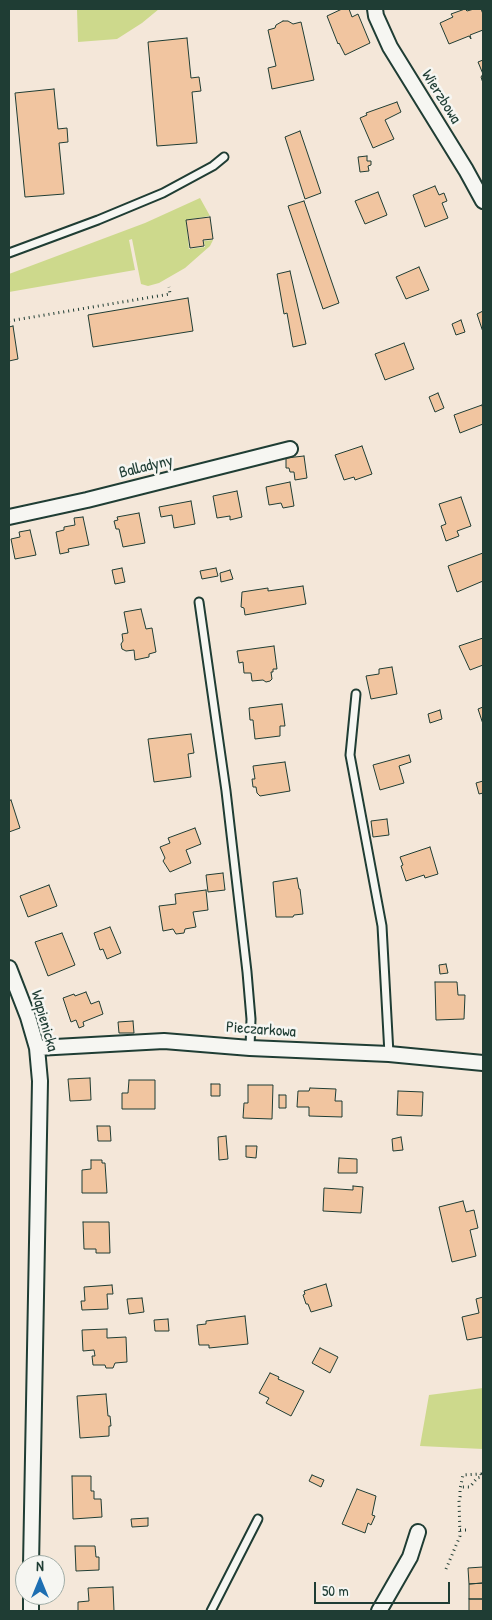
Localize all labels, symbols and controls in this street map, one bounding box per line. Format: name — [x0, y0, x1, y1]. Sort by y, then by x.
street label: Wierzbowa — [417, 67, 465, 127]
street label: Balladyny — [117, 451, 175, 483]
street label: Wapienicka — [26, 988, 62, 1054]
street label: Pieczarkowa — [225, 1018, 297, 1042]
north arrow — [15, 1555, 65, 1605]
text: N — [36, 1556, 44, 1575]
scale bar — [317, 1572, 453, 1604]
text: 50 m — [322, 1580, 349, 1601]

